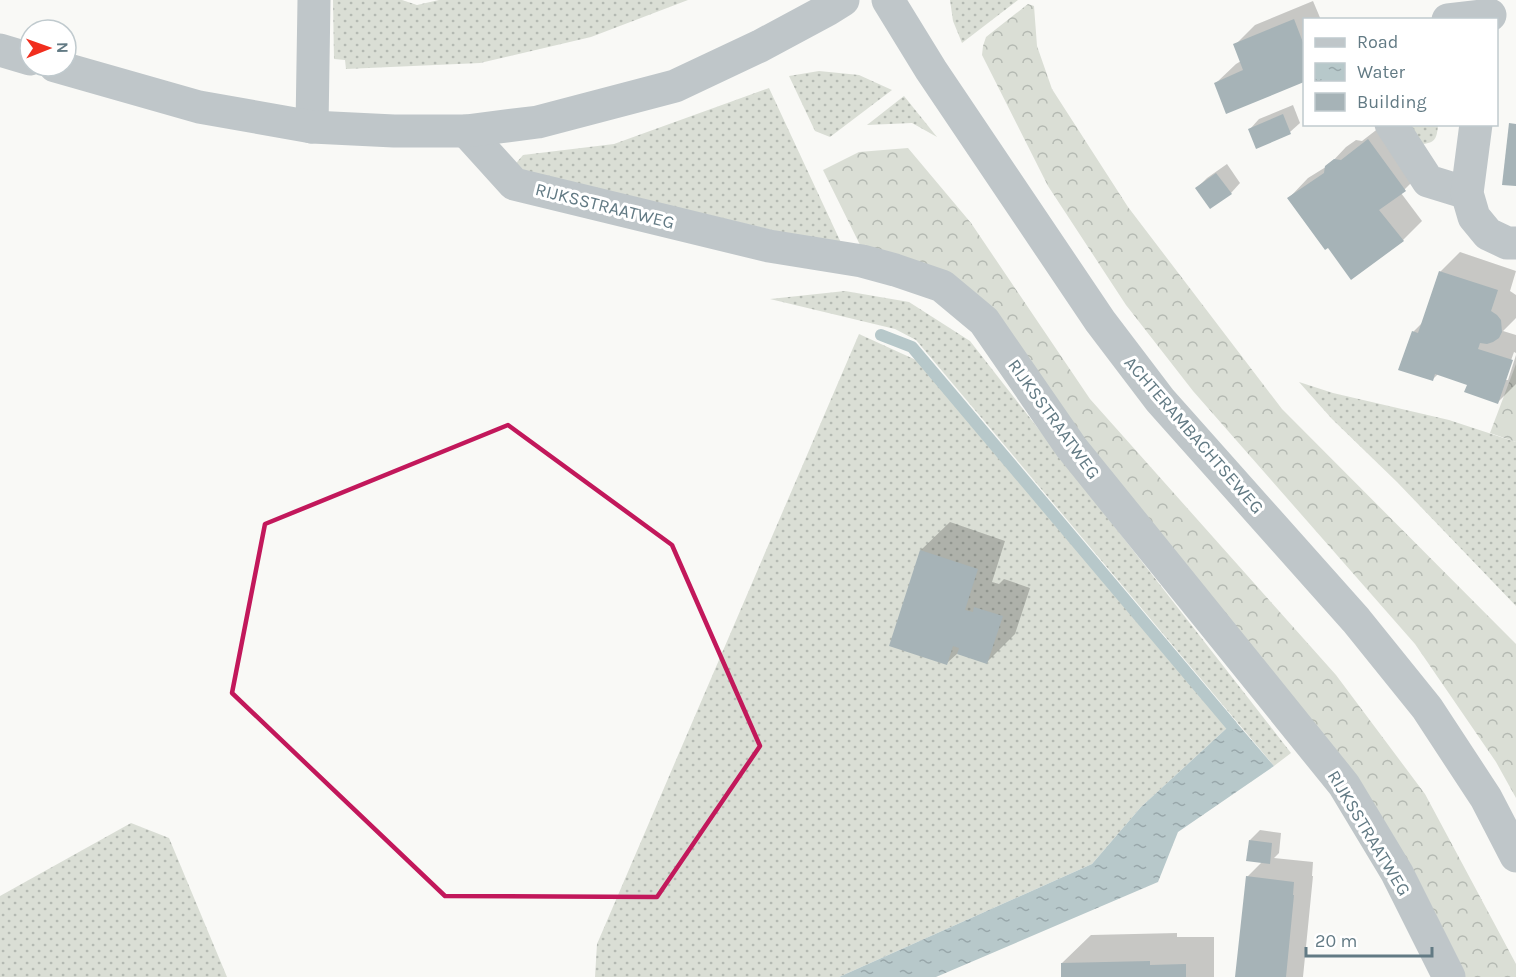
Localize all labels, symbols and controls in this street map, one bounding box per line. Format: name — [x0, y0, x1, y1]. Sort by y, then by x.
north arrow — [18, 18, 78, 78]
legend — [1303, 18, 1498, 126]
text: Road — [1357, 31, 1398, 53]
text: N — [53, 42, 72, 54]
text: Water — [1357, 61, 1405, 83]
text: Building — [1357, 91, 1427, 113]
street label: RIJKSSTRAATWEG — [533, 178, 677, 234]
street label: ACHTERAMBACHTSEWEG — [1120, 352, 1268, 518]
street label: RIJKSSTRAATWEG — [1003, 355, 1105, 483]
street label: RIJKSSTRAATWEG — [1323, 766, 1415, 900]
scale bar — [1306, 920, 1432, 958]
text: 20 m — [1315, 930, 1357, 952]

